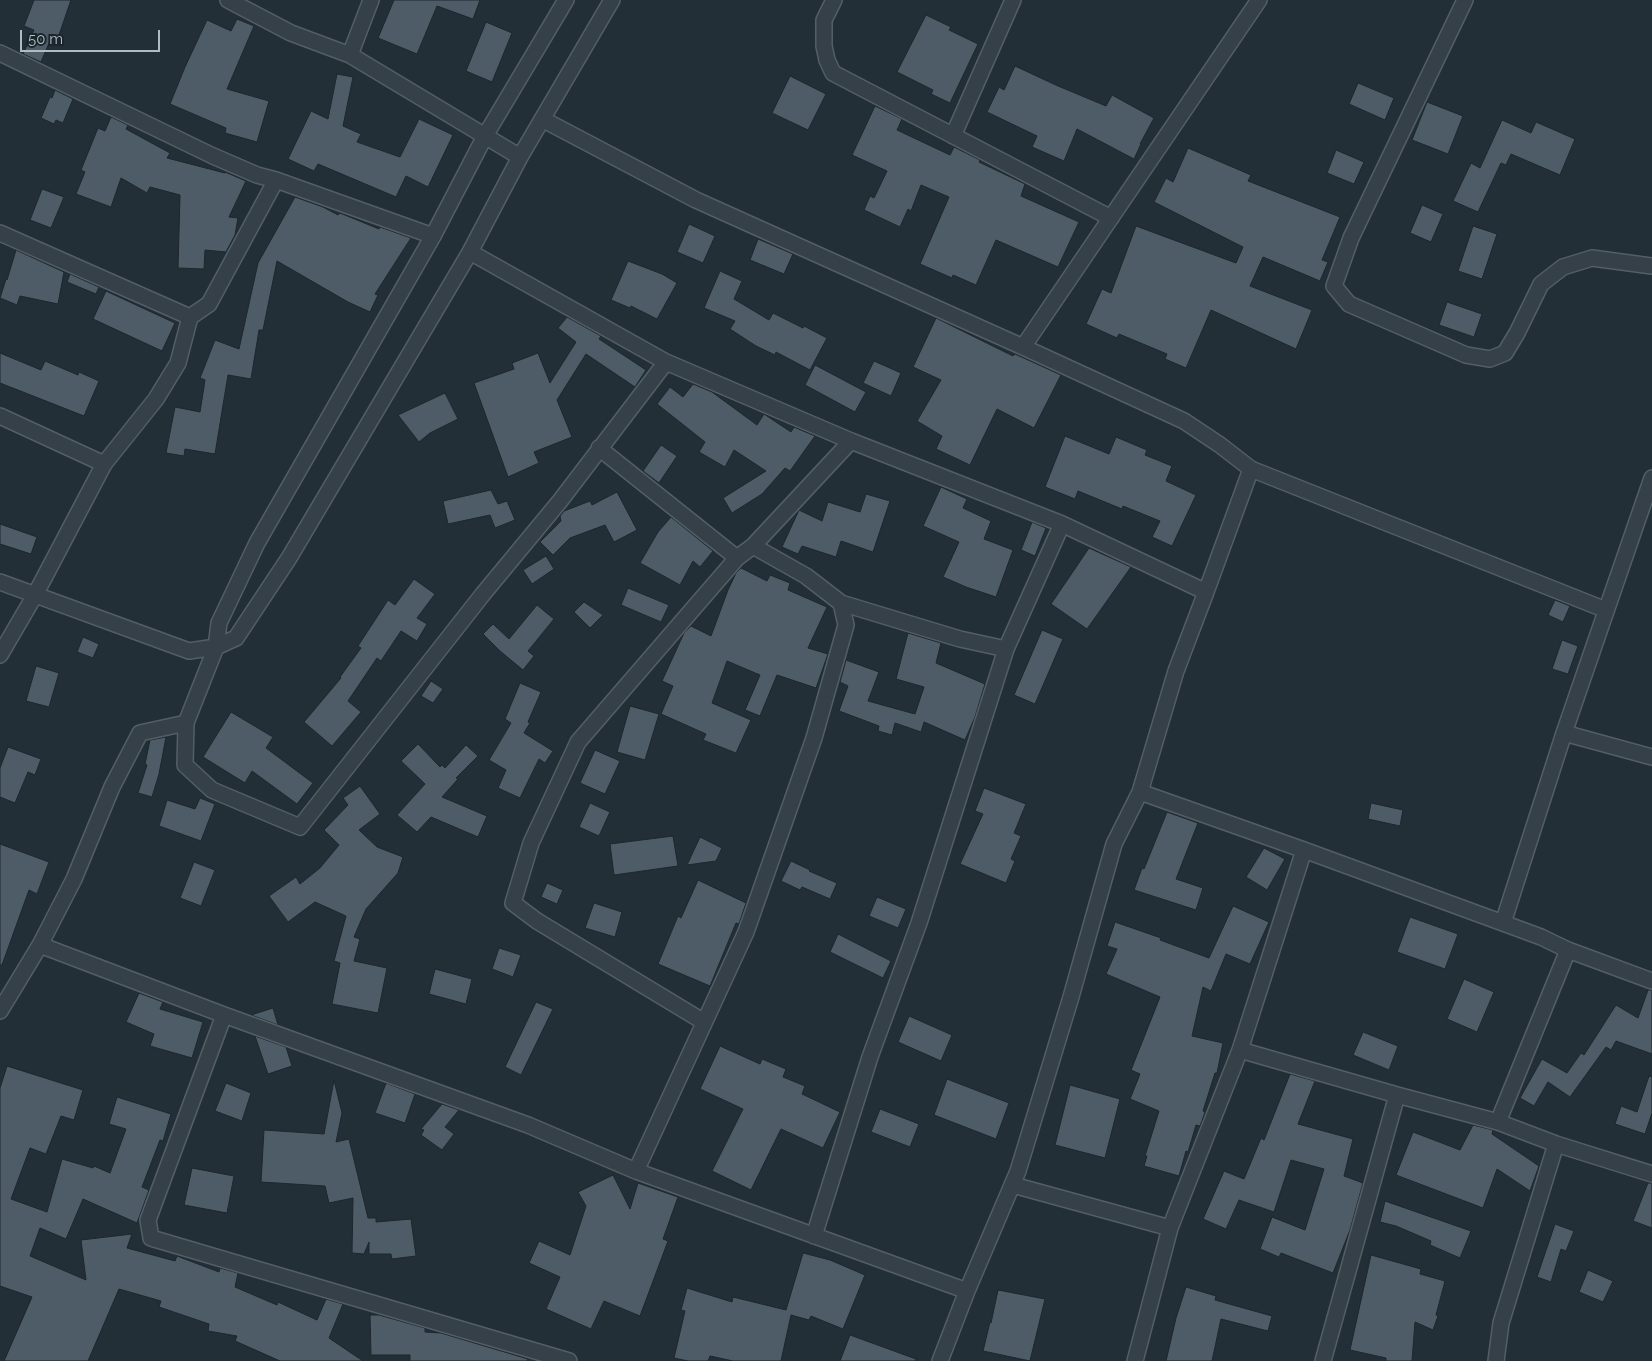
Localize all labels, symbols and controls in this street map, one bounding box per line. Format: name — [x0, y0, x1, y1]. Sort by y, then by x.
scale bar — [22, 20, 162, 52]
text: 50 m — [28, 30, 63, 48]

